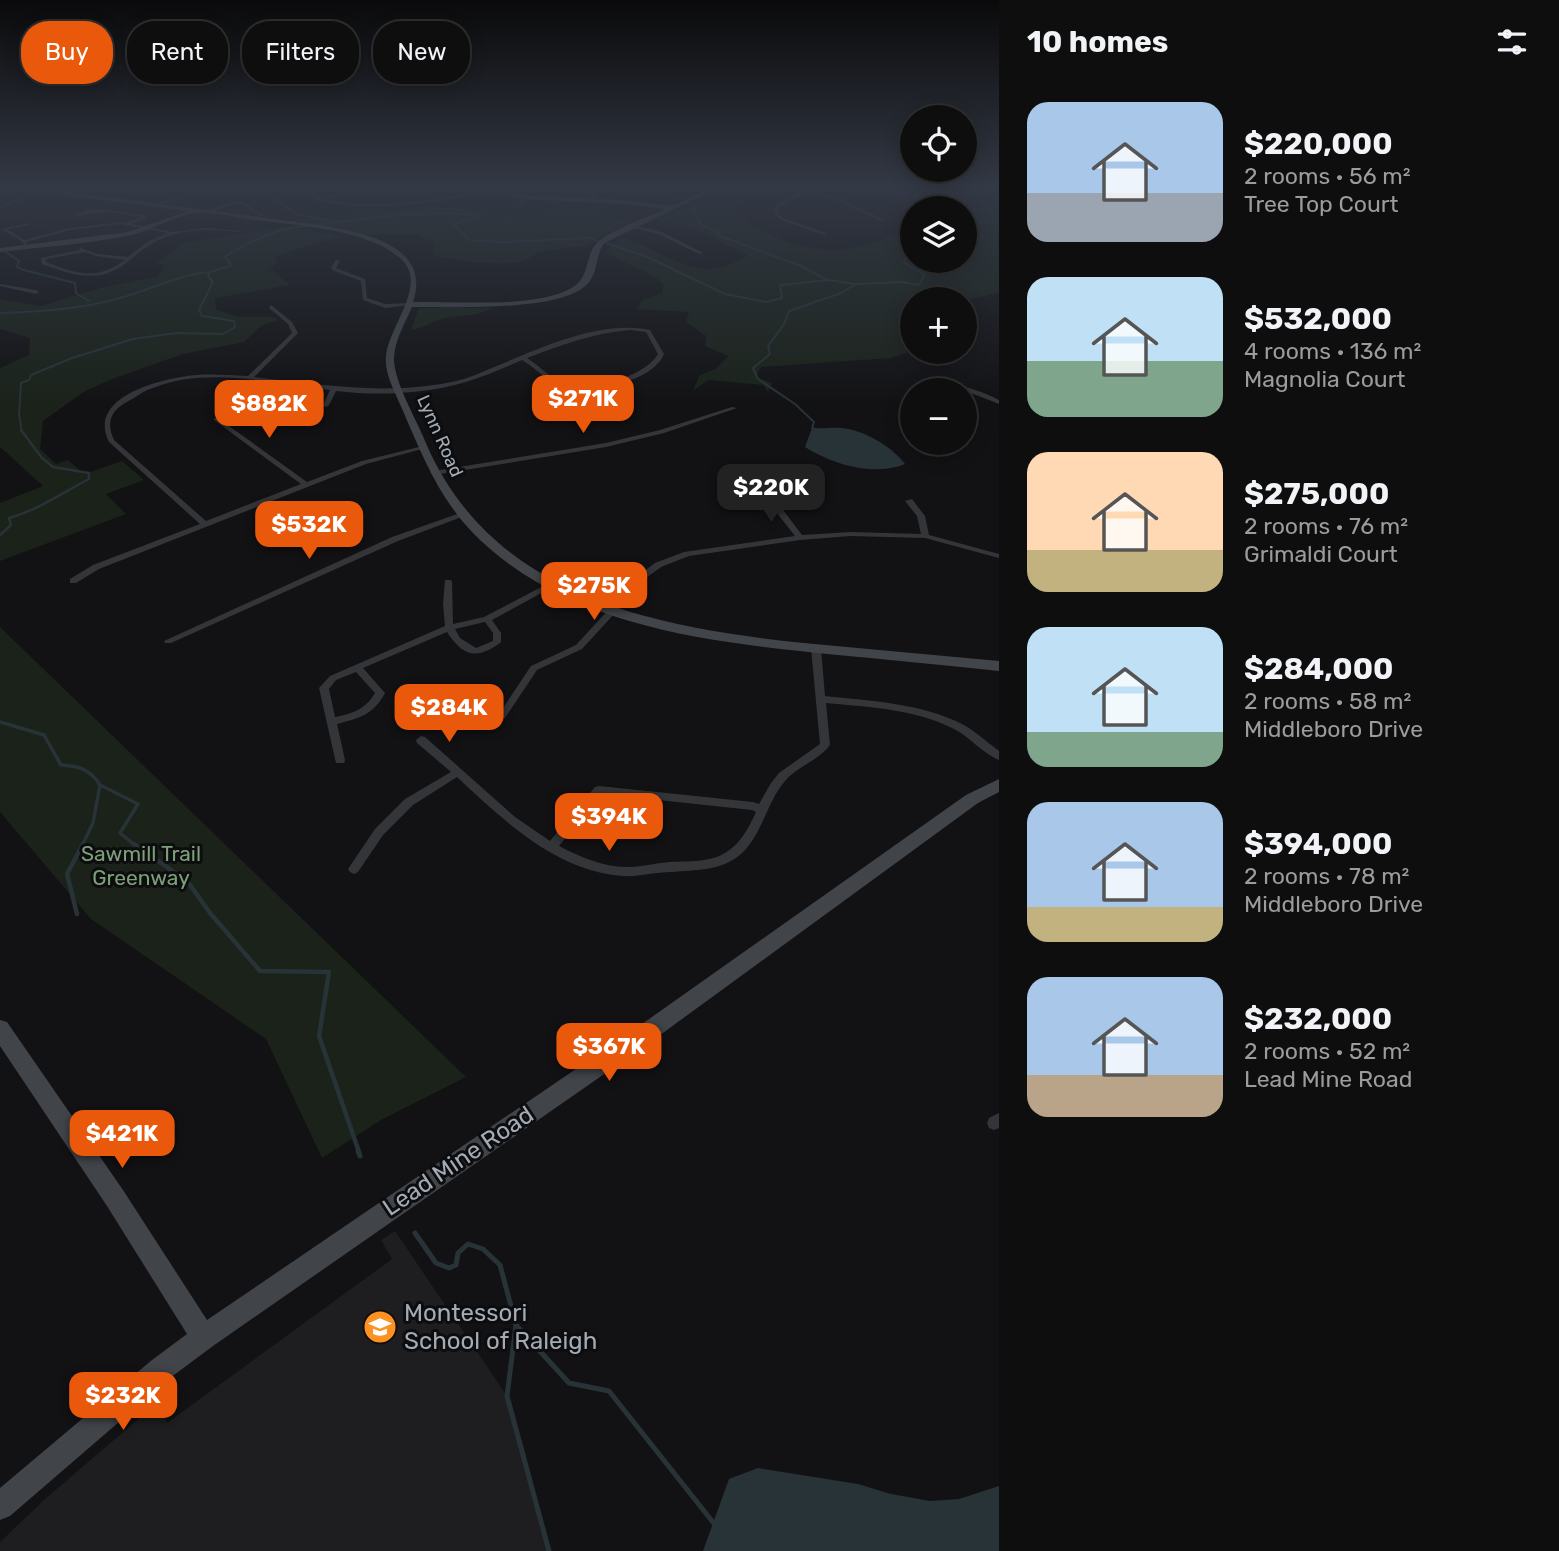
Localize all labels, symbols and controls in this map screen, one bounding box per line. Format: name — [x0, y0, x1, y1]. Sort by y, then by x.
chip: Buy — [21, 21, 113, 84]
chip: Rent — [127, 21, 228, 84]
chip: Filters — [242, 21, 359, 84]
chip: New — [373, 21, 470, 84]
icon: filters — [1493, 23, 1531, 61]
text: 10 homes — [1027, 24, 1168, 60]
map controls — [900, 105, 977, 455]
button: locate — [900, 105, 977, 182]
text: $220,000 — [1244, 126, 1393, 162]
icon: home — [1083, 130, 1167, 214]
text: 2 rooms · 56 m² — [1244, 162, 1411, 190]
text: Tree Top Court — [1244, 190, 1399, 218]
button: layers — [900, 196, 977, 273]
button: + — [900, 287, 977, 364]
text: $532,000 — [1244, 301, 1392, 337]
icon: home — [1083, 305, 1167, 389]
text: 4 rooms · 136 m² — [1244, 337, 1421, 365]
text: Magnolia Court — [1244, 365, 1405, 393]
pin: $271K — [534, 376, 632, 435]
button: − — [900, 378, 977, 455]
pin: $882K — [220, 380, 318, 440]
text: $271K — [548, 384, 618, 412]
text: $882K — [231, 389, 307, 417]
street label: Lynn Road — [412, 392, 468, 480]
pin: $220K — [722, 464, 820, 524]
text: $220K — [733, 473, 809, 501]
text: $275,000 — [1244, 476, 1389, 512]
icon: home — [1083, 480, 1167, 564]
pin: $532K — [260, 502, 358, 561]
text: $532K — [271, 510, 347, 538]
text: 2 rooms · 76 m² — [1244, 512, 1408, 540]
text: Grimaldi Court — [1244, 540, 1398, 568]
pin: $275K — [545, 562, 643, 622]
text: $275K — [557, 571, 631, 599]
text: $284,000 — [1244, 651, 1393, 687]
icon: home — [1083, 655, 1167, 739]
pin: $284K — [400, 684, 498, 744]
text: 2 rooms · 58 m² — [1244, 687, 1411, 715]
text: $284K — [411, 693, 487, 721]
text: Middleboro Drive — [1244, 715, 1423, 743]
pin: $394K — [560, 794, 658, 853]
text: $394K — [571, 802, 647, 830]
text: $394,000 — [1244, 826, 1392, 862]
icon: home — [1083, 830, 1167, 914]
park label: Sawmill Trail Greenway — [81, 841, 201, 890]
text: 2 rooms · 78 m² — [1244, 862, 1409, 890]
text: Middleboro Drive — [1244, 890, 1423, 918]
text: $232,000 — [1244, 1001, 1392, 1037]
icon: home — [1083, 1005, 1167, 1089]
pin: $367K — [560, 1024, 658, 1083]
text: $367K — [572, 1032, 646, 1060]
text: 2 rooms · 52 m² — [1244, 1037, 1410, 1065]
text: Lead Mine Road — [1244, 1065, 1412, 1093]
street label: Lead Mine Road — [377, 1100, 539, 1222]
pin: $421K — [73, 1110, 171, 1170]
text: $421K — [86, 1119, 158, 1147]
place label: Montessori School of Raleigh — [404, 1299, 597, 1355]
school or university icon: Montessori School of Raleigh — [361, 1308, 399, 1346]
pin: $232K — [74, 1372, 172, 1432]
text: $232K — [85, 1381, 161, 1409]

